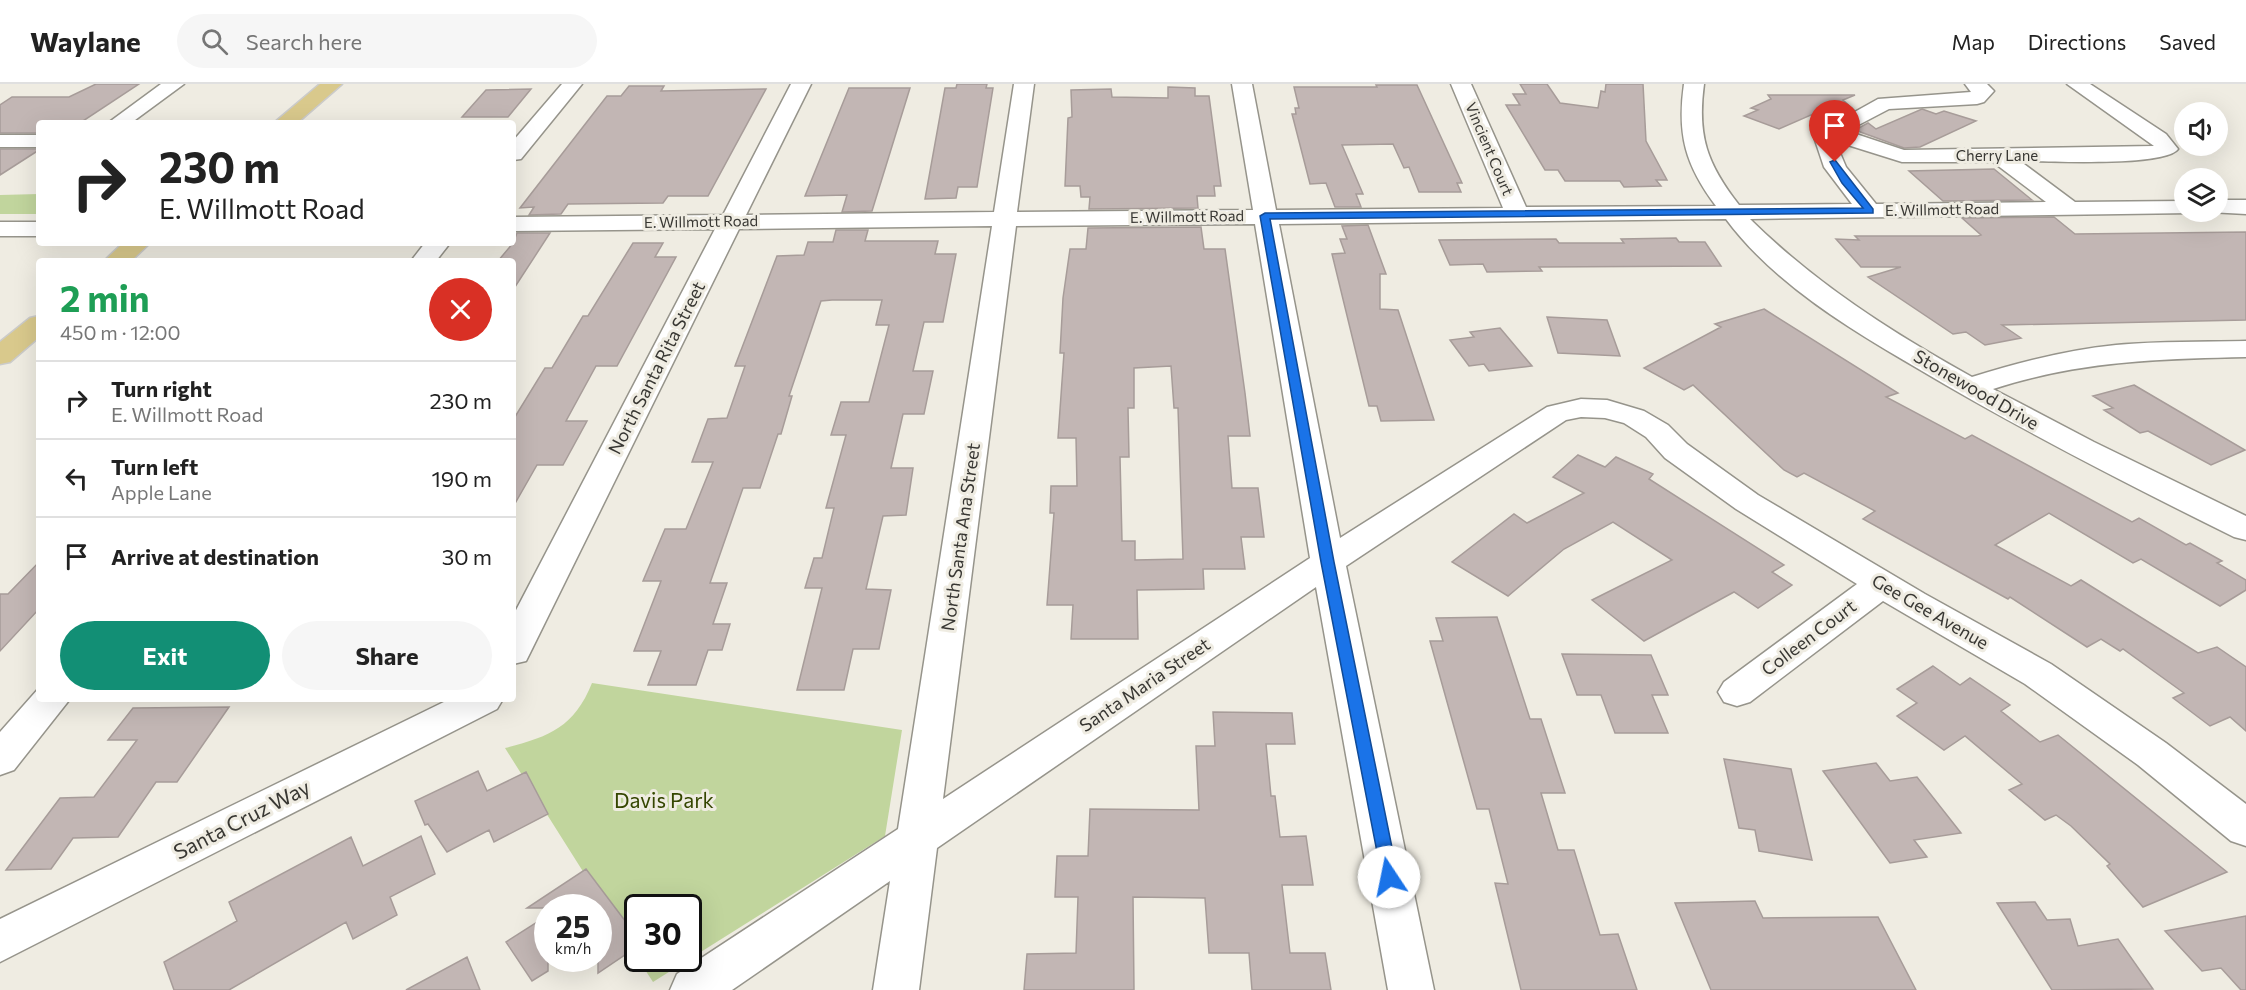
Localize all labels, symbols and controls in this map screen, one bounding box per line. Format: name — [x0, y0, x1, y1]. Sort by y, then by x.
search box — [177, 14, 597, 68]
text: Waylane — [30, 24, 141, 58]
icon: search — [198, 25, 231, 58]
text: Search here — [246, 28, 362, 55]
text: Map — [1952, 29, 1995, 54]
text: Directions — [2028, 29, 2126, 54]
text: Saved — [2159, 29, 2216, 54]
street label: Vincient Court — [1462, 99, 1518, 198]
pin — [1809, 100, 1860, 162]
map controls — [2174, 102, 2228, 222]
button: sound — [2174, 102, 2228, 156]
icon: arrive — [1818, 109, 1851, 142]
text: 230 m — [159, 140, 280, 192]
icon: right — [60, 144, 138, 222]
street label: Cherry Lane — [1956, 146, 2038, 164]
button: layers — [2174, 168, 2228, 222]
text: E. Willmott Road — [159, 192, 365, 225]
street label: E. Willmott Road — [1885, 199, 1999, 219]
street label: E. Willmott Road — [1130, 206, 1244, 226]
street label: E. Willmott Road — [644, 211, 758, 231]
text: 2 min — [60, 275, 150, 319]
street label: North Santa Rita Street — [603, 277, 709, 458]
button: close — [429, 278, 492, 341]
text: 450 m · 12:00 — [60, 320, 181, 344]
street label: Stonewood Drive — [1910, 344, 2043, 434]
text: Turn right — [111, 375, 212, 402]
icon: right — [60, 384, 93, 417]
text: 230 m — [429, 387, 492, 414]
text: E. Willmott Road — [111, 402, 263, 426]
street label: North Santa Ana Street — [936, 441, 984, 632]
text: Turn left — [111, 453, 198, 480]
icon: left — [60, 462, 93, 495]
text: 190 m — [431, 465, 492, 492]
text: Apple Lane — [111, 480, 212, 504]
icon: arrive — [60, 540, 93, 573]
text: Arrive at destination — [111, 543, 319, 570]
text: 30 m — [442, 543, 492, 570]
street label: Gee Gee Avenue — [1868, 569, 1993, 653]
street label: Colleen Court — [1757, 595, 1860, 680]
button: Exit — [60, 621, 270, 690]
button: Share — [282, 621, 492, 690]
street label: Santa Maria Street — [1075, 632, 1214, 736]
street label: Santa Cruz Way — [169, 773, 314, 864]
park label: Davis Park — [614, 787, 714, 812]
position arrow — [1357, 845, 1421, 909]
speed limit sign: 30 — [624, 894, 702, 972]
text: 25 — [556, 907, 590, 944]
text: km/h — [555, 939, 591, 957]

